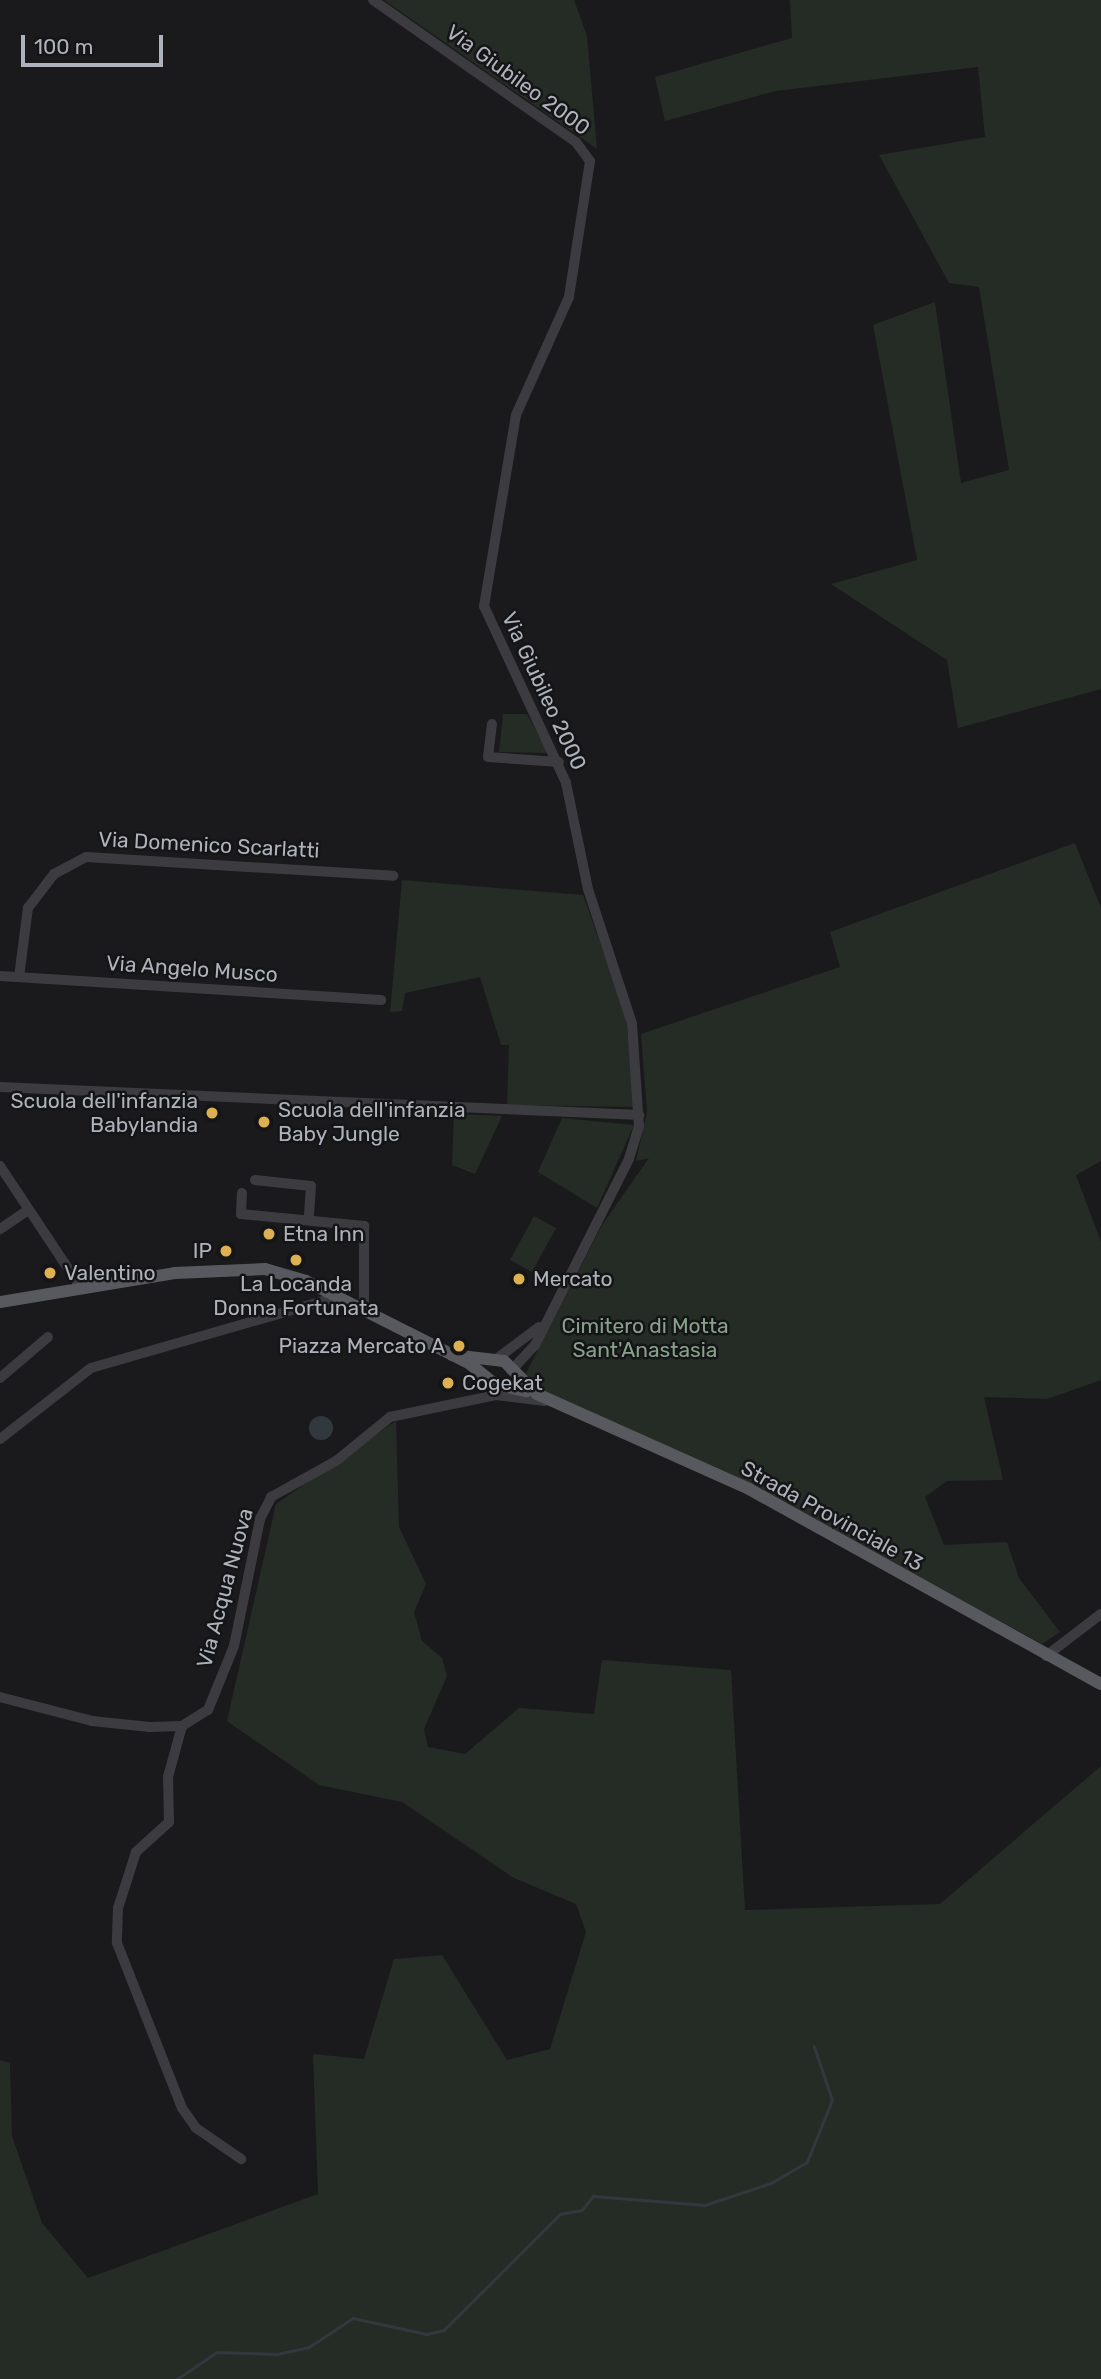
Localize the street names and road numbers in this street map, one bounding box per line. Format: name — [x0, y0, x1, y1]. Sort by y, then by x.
street label: Via Giubileo 2000 — [441, 19, 595, 141]
street label: Via Giubileo 2000 — [496, 608, 592, 774]
street label: Via Domenico Scarlatti — [98, 827, 320, 863]
street label: Via Angelo Musco — [105, 950, 279, 988]
street label: Strada Provinciale 13 — [737, 1455, 927, 1577]
street label: Via Acqua Nuova — [192, 1505, 258, 1671]

